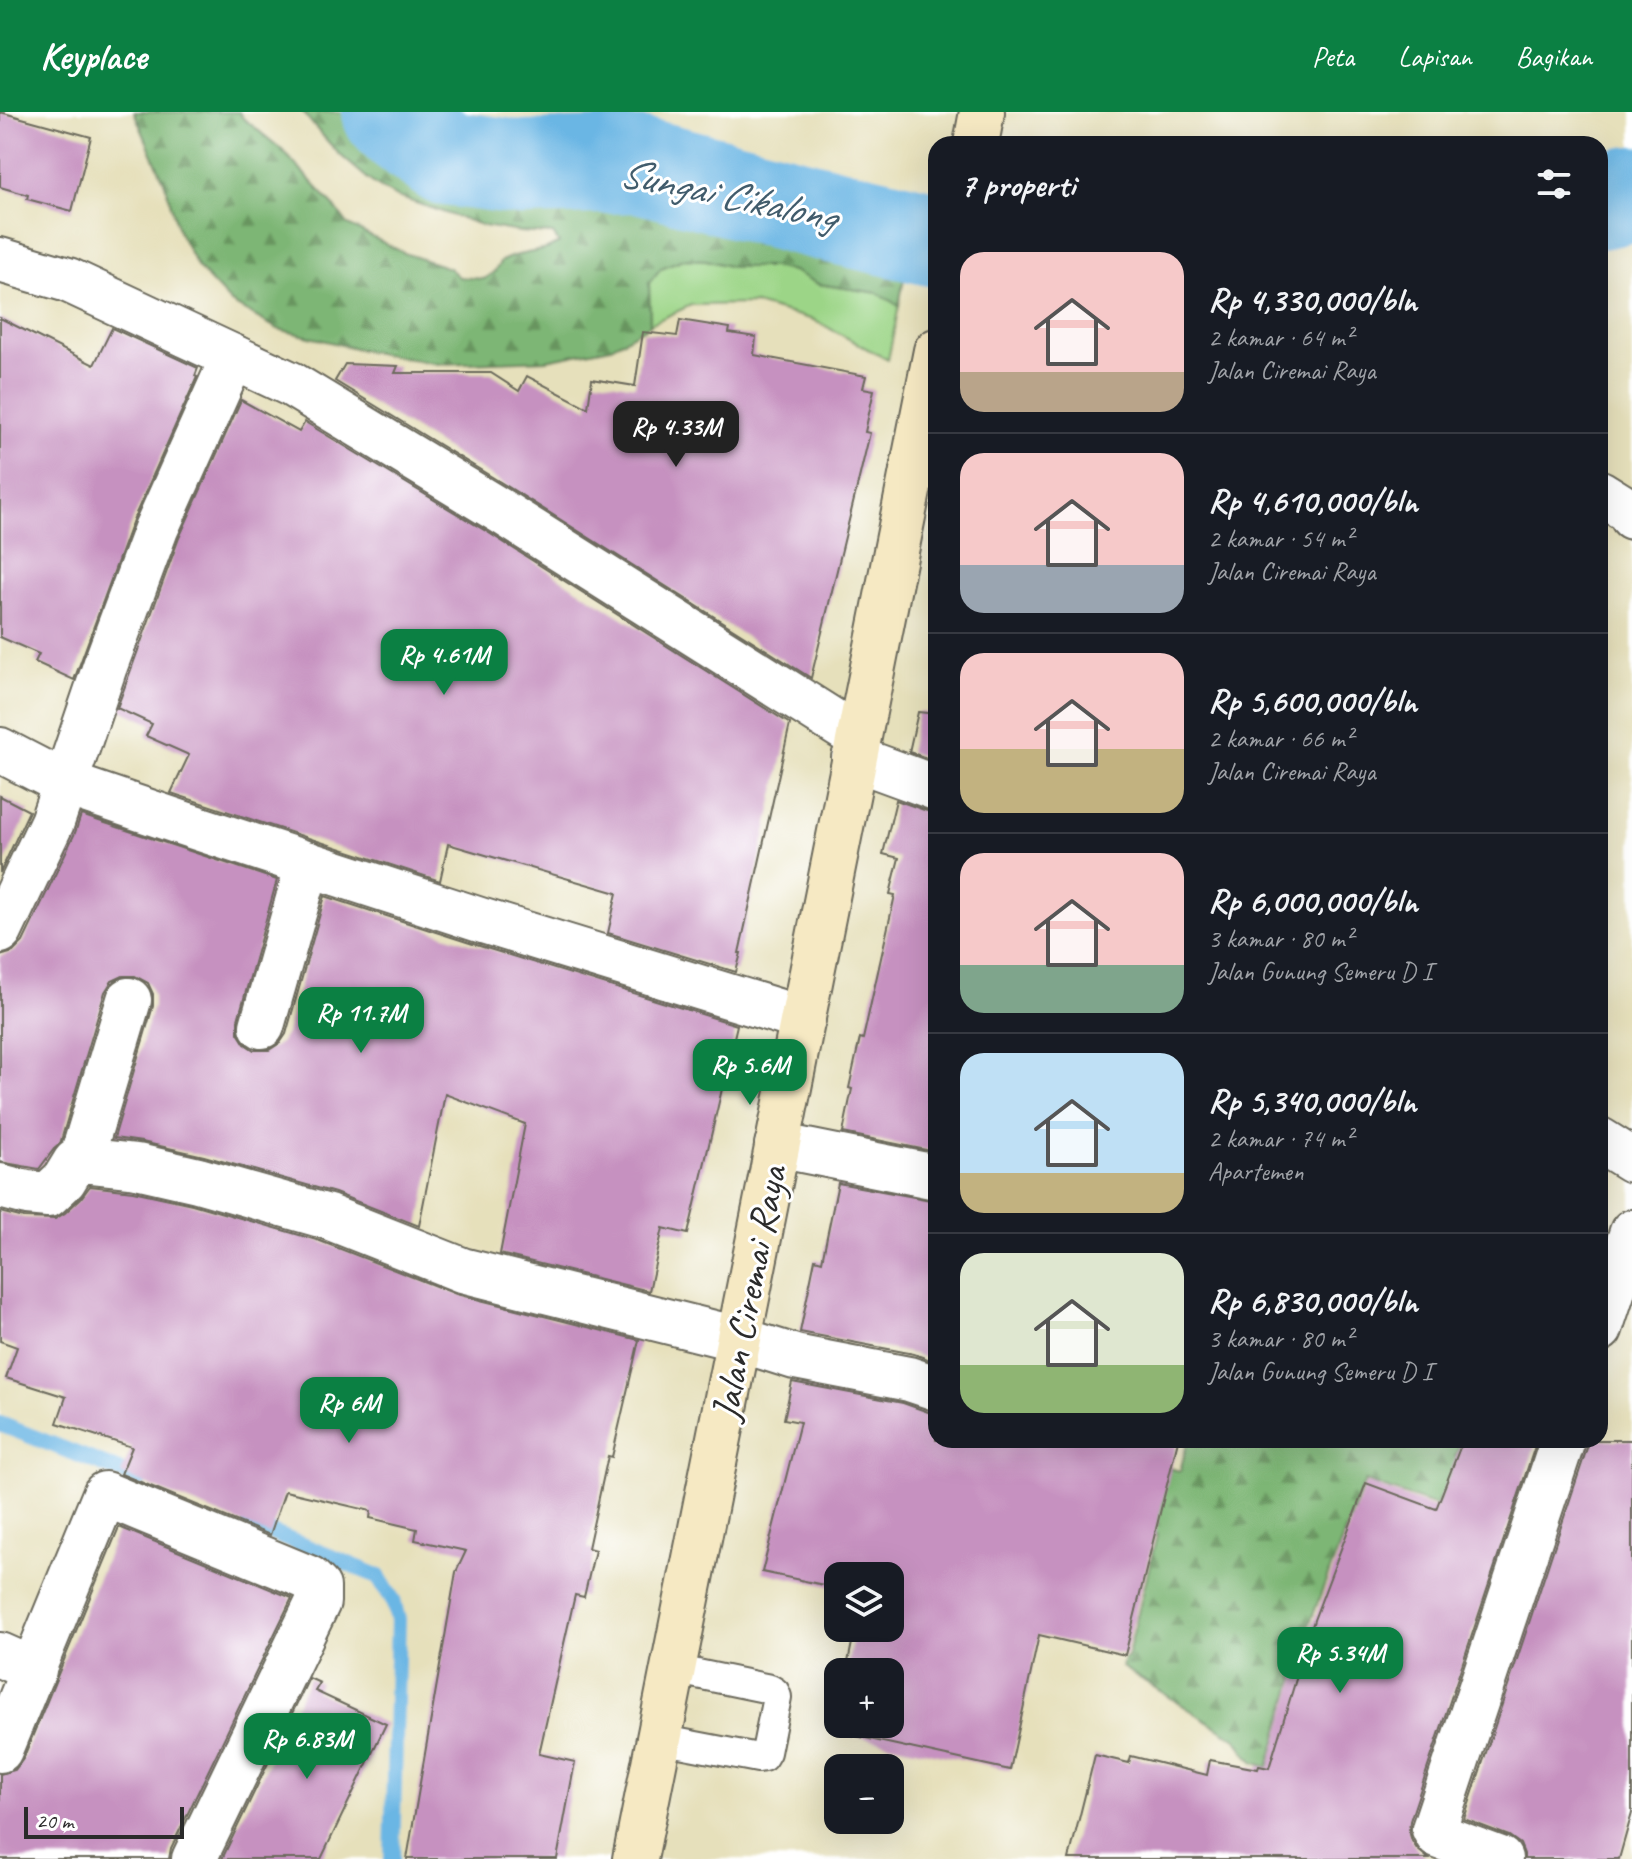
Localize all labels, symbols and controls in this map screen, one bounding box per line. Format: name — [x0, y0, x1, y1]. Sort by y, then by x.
text: Keyplace — [40, 33, 147, 80]
text: Peta — [1312, 39, 1354, 74]
text: Lapisan — [1398, 39, 1472, 74]
text: Bagikan — [1516, 39, 1592, 74]
water label: Sungai Cikalong — [615, 146, 845, 244]
icon: filters — [1532, 162, 1576, 206]
text: 7 properti — [960, 163, 1075, 206]
text: Rp 4,330,000/bln — [1208, 278, 1417, 321]
icon: home — [1024, 284, 1120, 380]
text: 2 kamar · 64 m² — [1208, 321, 1353, 354]
text: Jalan Ciremai Raya — [1208, 354, 1376, 387]
pin: Rp 4.33M — [593, 401, 759, 469]
text: Rp 4.33M — [631, 410, 721, 443]
text: Rp 4,610,000/bln — [1208, 479, 1418, 522]
icon: home — [1024, 485, 1120, 581]
text: 2 kamar · 54 m² — [1208, 522, 1353, 555]
text: Jalan Ciremai Raya — [1208, 555, 1376, 588]
pin: Rp 4.61M — [361, 629, 527, 697]
text: Rp 4.61M — [399, 638, 489, 671]
text: Rp 5,600,000/bln — [1208, 679, 1417, 722]
icon: home — [1024, 685, 1120, 781]
text: 2 kamar · 66 m² — [1208, 722, 1353, 755]
text: Jalan Ciremai Raya — [1208, 755, 1376, 788]
text: Rp 6,000,000/bln — [1208, 879, 1418, 922]
icon: home — [1024, 885, 1120, 981]
text: 3 kamar · 80 m² — [1208, 922, 1353, 955]
text: Jalan Gunung Semeru D I — [1208, 955, 1432, 988]
pin: Rp 11.7M — [278, 987, 444, 1055]
text: Rp 11.7M — [316, 996, 406, 1029]
pin: Rp 5.6M — [676, 1039, 824, 1107]
text: Rp 5.6M — [711, 1048, 789, 1081]
text: Rp 5,340,000/bln — [1208, 1079, 1416, 1122]
icon: home — [1024, 1085, 1120, 1181]
text: 2 kamar · 74 m² — [1208, 1122, 1353, 1155]
text: Apartemen — [1208, 1155, 1303, 1188]
street label: Jalan Ciremai Raya — [699, 1159, 799, 1426]
text: Rp 6,830,000/bln — [1208, 1279, 1418, 1322]
icon: home — [1024, 1285, 1120, 1381]
text: 3 kamar · 80 m² — [1208, 1322, 1353, 1355]
text: Jalan Gunung Semeru D I — [1208, 1355, 1432, 1388]
pin: Rp 6M — [293, 1377, 405, 1445]
text: Rp 6M — [318, 1386, 380, 1419]
map controls — [824, 1562, 904, 1834]
button: layers — [824, 1562, 904, 1642]
pin: Rp 5.34M — [1257, 1627, 1423, 1695]
text: Rp 5.34M — [1295, 1636, 1385, 1669]
button: + — [824, 1658, 904, 1738]
pin: Rp 6.83M — [224, 1713, 390, 1781]
text: Rp 6.83M — [262, 1722, 352, 1755]
button: − — [824, 1754, 904, 1834]
scale bar — [24, 1803, 184, 1839]
text: 20 m — [36, 1807, 73, 1835]

